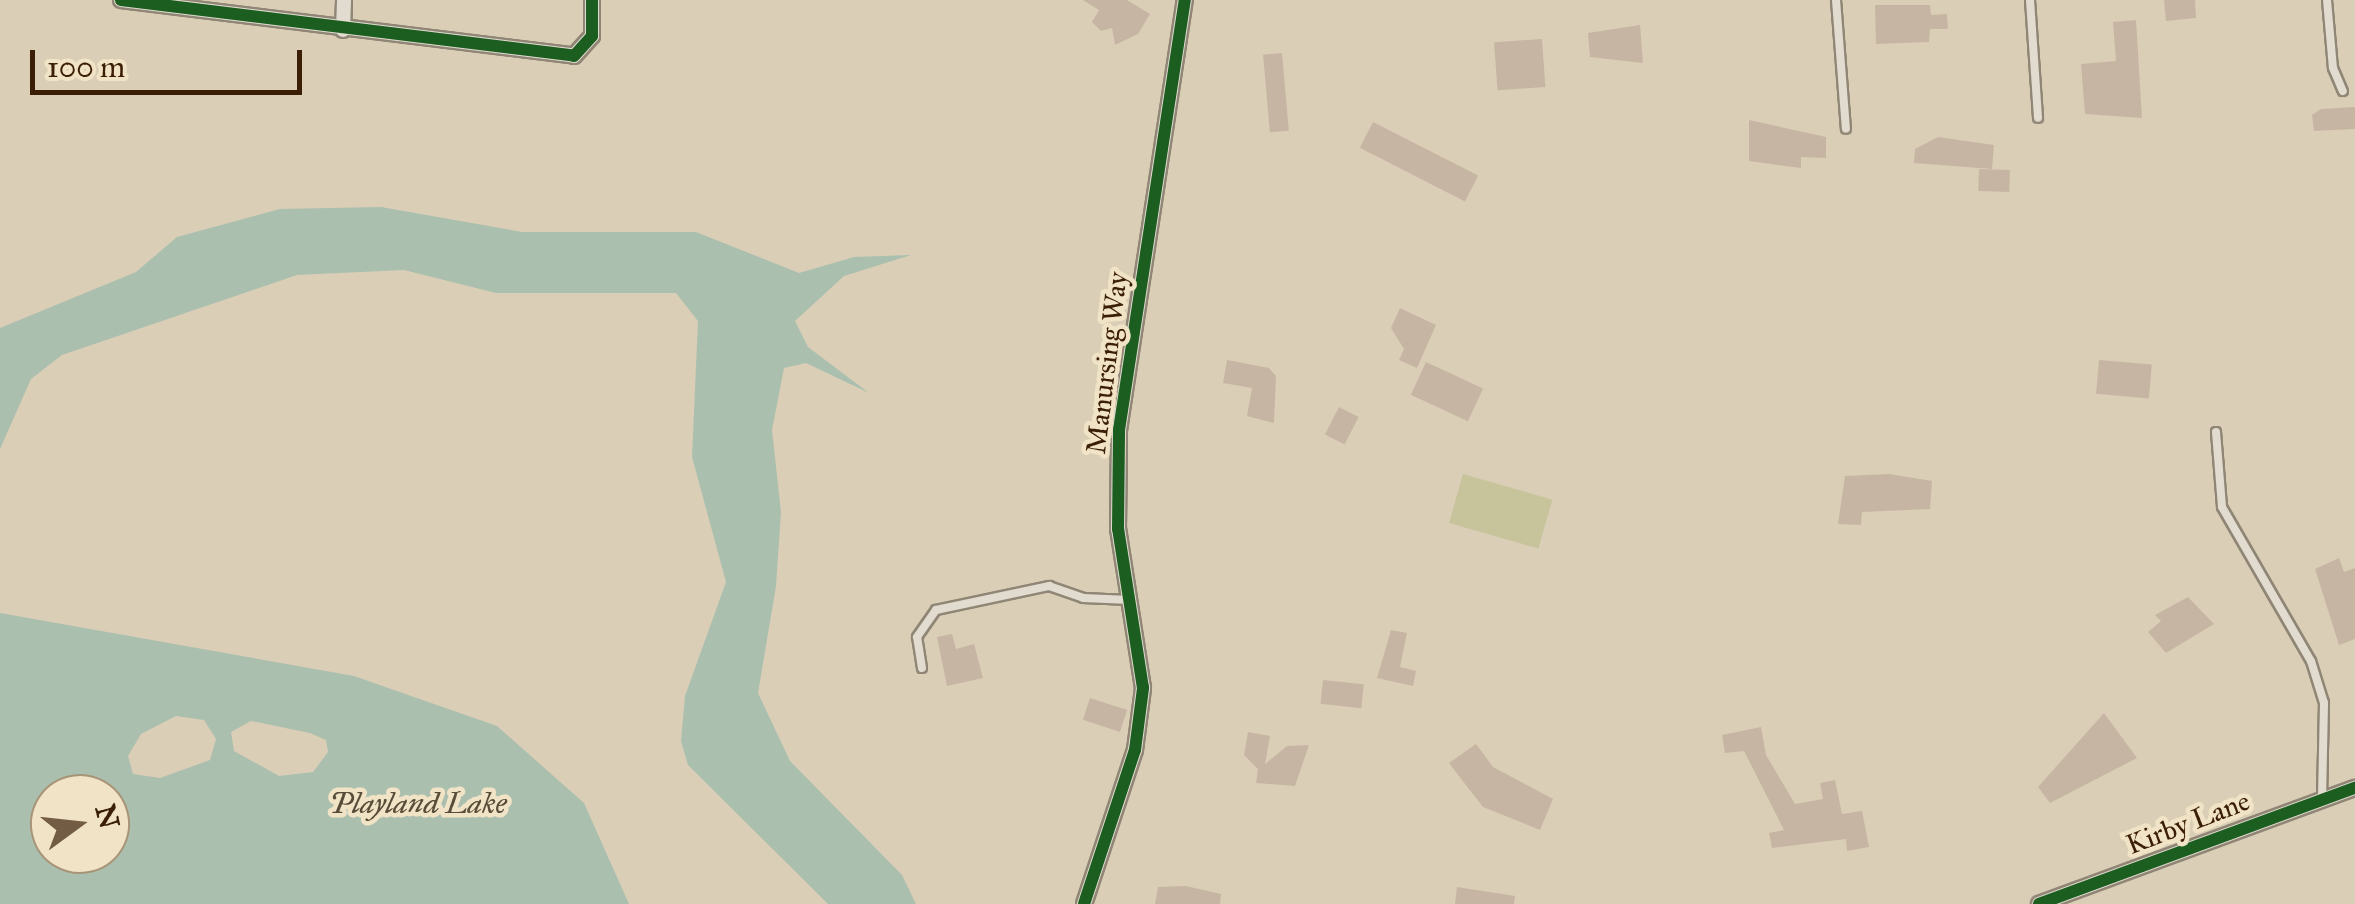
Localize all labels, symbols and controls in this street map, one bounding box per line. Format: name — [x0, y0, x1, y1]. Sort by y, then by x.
scale bar — [35, 30, 308, 92]
text: 100 m — [47, 49, 125, 85]
street label: Manursing Way — [1079, 270, 1135, 456]
north arrow — [30, 774, 130, 874]
street label: Kirby Lane — [2121, 784, 2255, 862]
water label: Playland Lake — [329, 785, 507, 821]
text: N — [88, 801, 128, 833]

